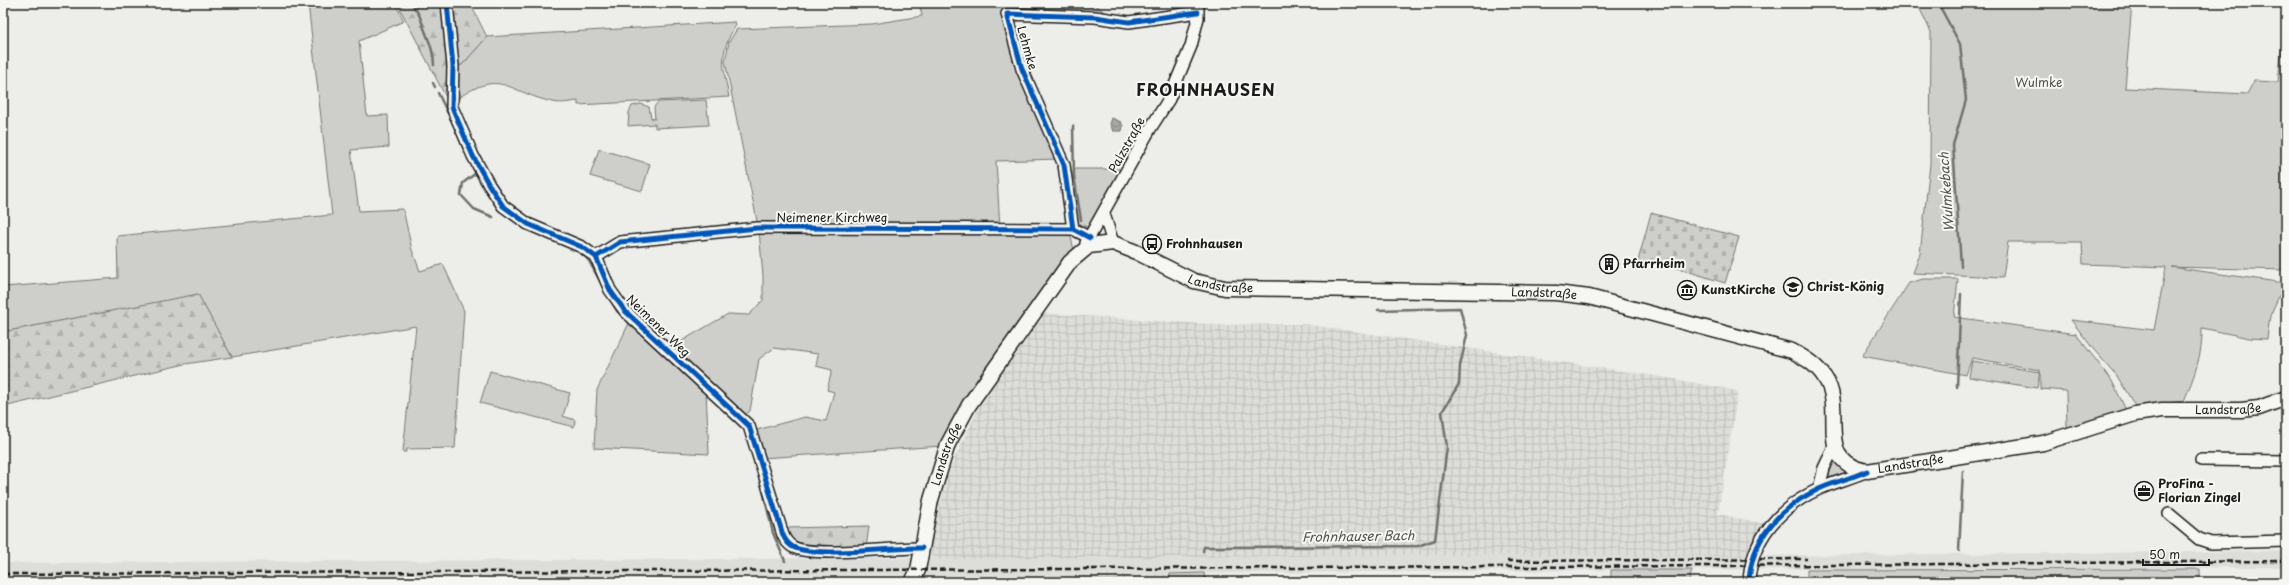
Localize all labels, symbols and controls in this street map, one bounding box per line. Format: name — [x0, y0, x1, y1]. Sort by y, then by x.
street label: Lehmke — [1013, 24, 1043, 72]
park label: Wulmke — [2016, 73, 2062, 91]
district label: FROHNHAUSEN — [1136, 77, 1276, 101]
street label: Palzstraße — [1103, 113, 1149, 176]
water label: Wulmkebach — [1933, 151, 1958, 232]
street label: Neimener Kirchweg — [776, 208, 888, 226]
bus stop icon: Frohnhausen — [1141, 233, 1163, 255]
place label: Frohnhausen — [1166, 234, 1243, 252]
building icon: Pfarrheim — [1598, 253, 1620, 275]
place label: Pfarrheim — [1623, 254, 1685, 272]
street label: Landstraße — [1185, 269, 1253, 296]
school or university icon: Christ-König — [1782, 276, 1804, 298]
place label: Christ-König — [1807, 277, 1884, 295]
museum icon: KunstKirche — [1676, 279, 1698, 301]
place label: KunstKirche — [1701, 280, 1776, 298]
street label: Landstraße — [1511, 282, 1578, 304]
street label: Neimener Weg — [623, 290, 695, 361]
street label: Landstraße — [2195, 398, 2262, 418]
street label: Landstraße — [926, 419, 966, 488]
street label: Landstraße — [1876, 449, 1945, 477]
place label: ProFina - Florian Zingel — [2158, 474, 2241, 506]
office icon: ProFina - Florian Zingel — [2133, 480, 2155, 502]
water label: Frohnhauser Bach — [1302, 525, 1415, 546]
scale bar — [2143, 541, 2209, 567]
text: 50 m — [2149, 545, 2180, 563]

